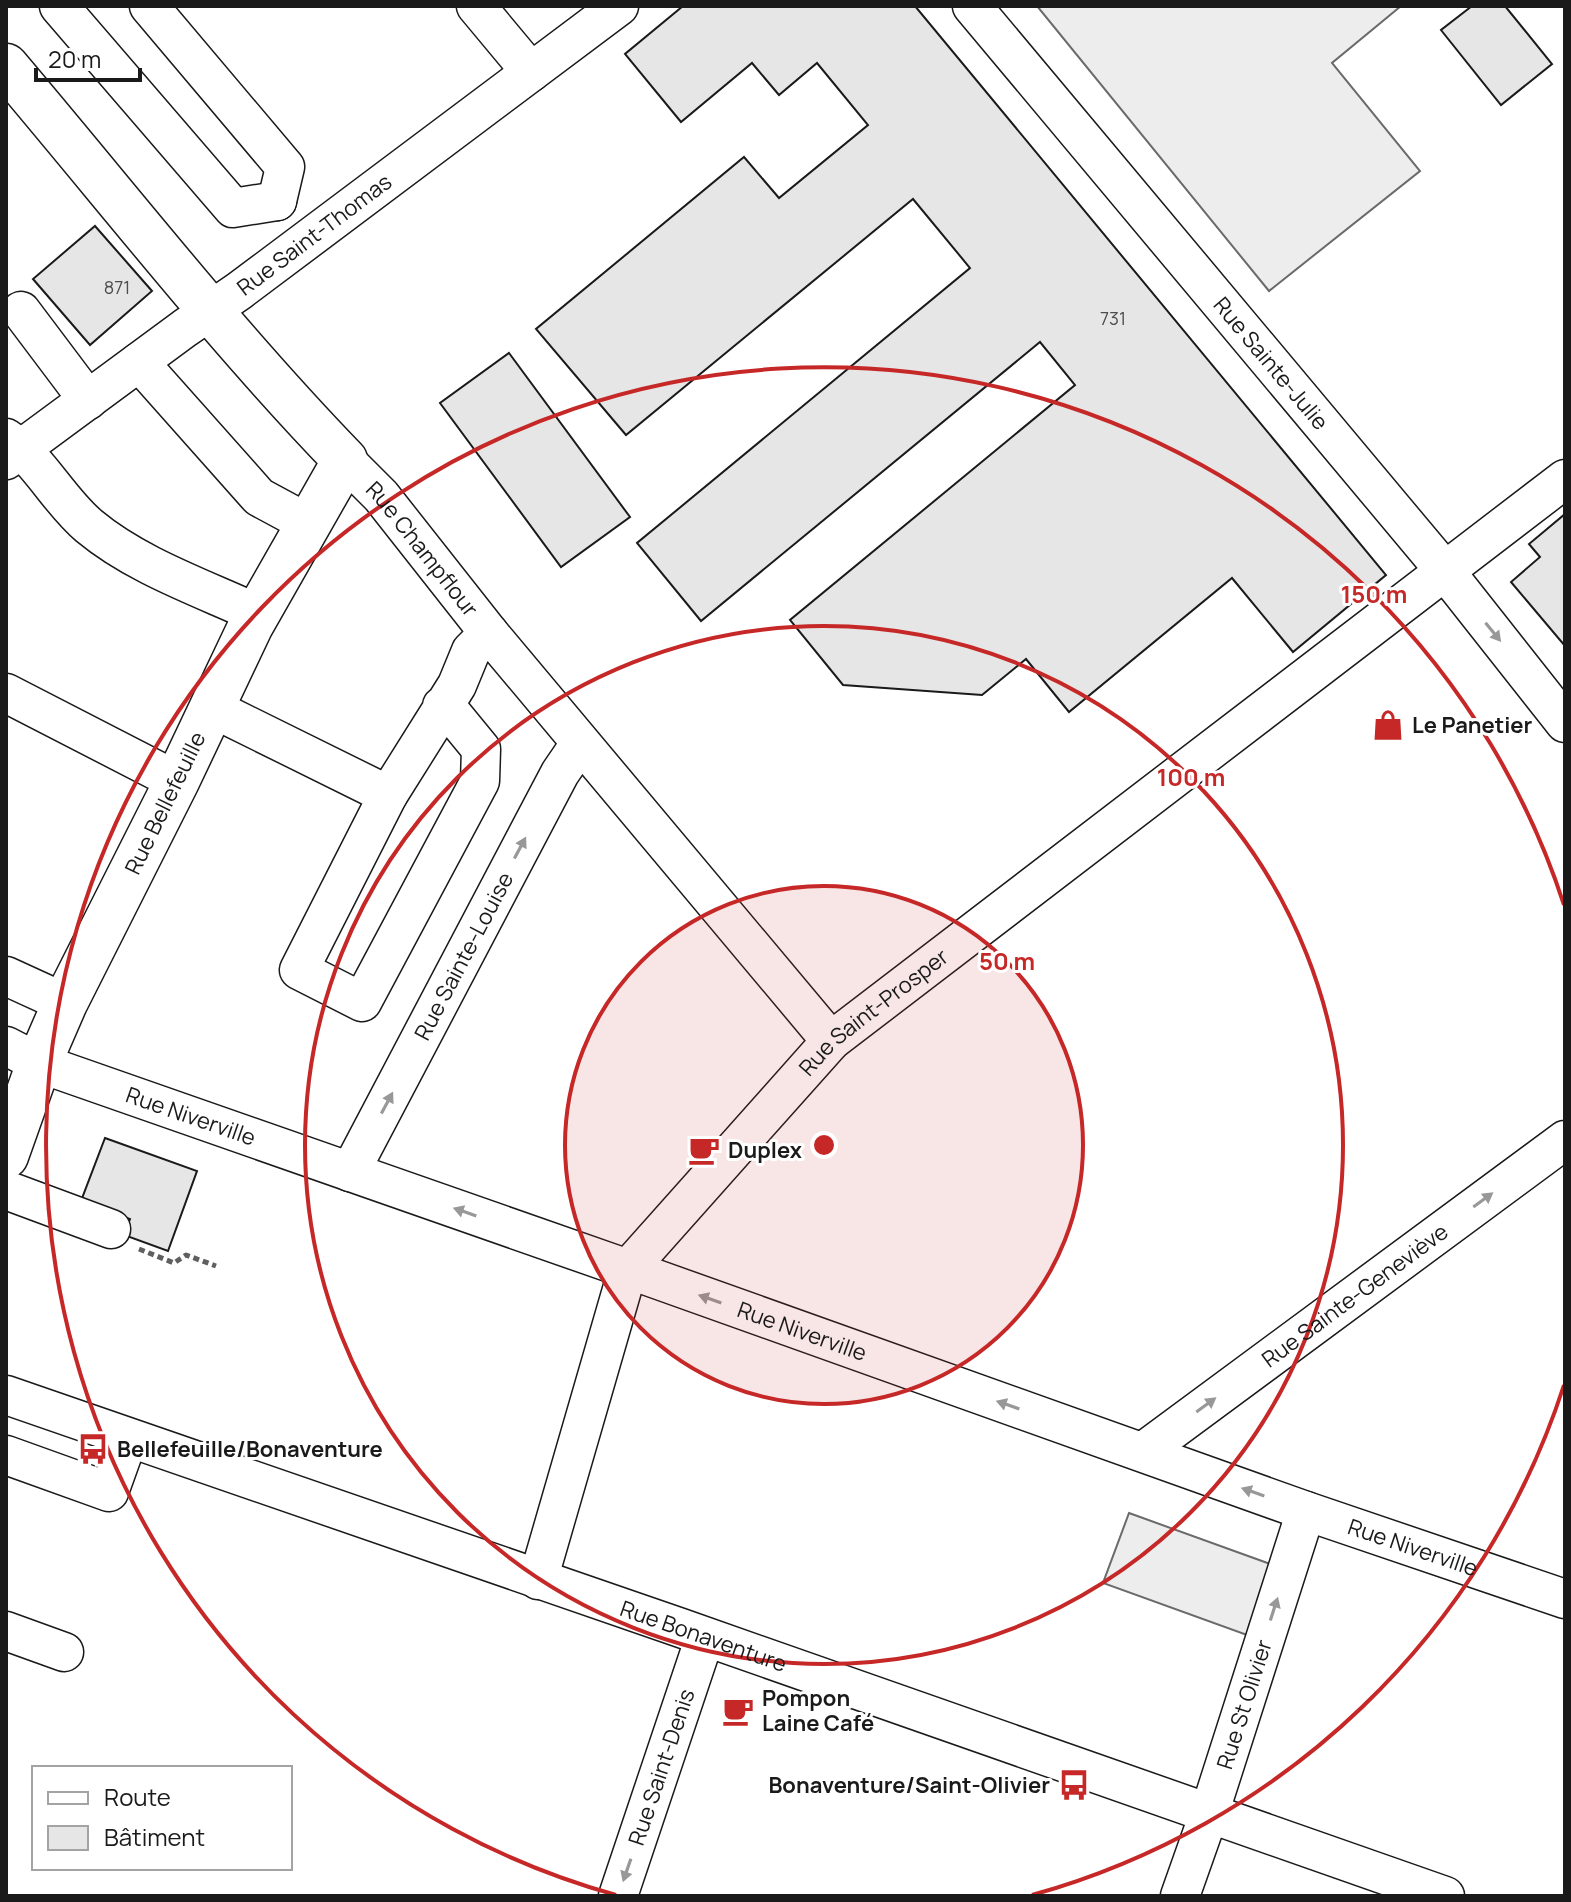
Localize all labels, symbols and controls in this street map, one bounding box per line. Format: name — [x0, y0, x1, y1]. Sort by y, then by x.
scale bar — [36, 32, 140, 82]
text: 20 m — [48, 42, 101, 75]
street label: Rue Saint-Thomas — [231, 167, 398, 302]
house number: 871 — [104, 275, 130, 299]
street label: Rue Sainte-Julie — [1207, 291, 1336, 436]
house number: 731 — [1100, 306, 1126, 330]
street label: Rue Champflour — [360, 475, 485, 623]
text: 150 m — [1341, 577, 1407, 610]
one-way arrow — [1484, 622, 1501, 642]
shop icon: Le Panetier — [1371, 708, 1405, 742]
place label: Le Panetier — [1412, 710, 1533, 740]
street label: Rue Bellefeuille — [117, 727, 213, 879]
text: 100 m — [1157, 760, 1225, 793]
one-way arrow — [513, 837, 527, 859]
street label: Rue Sainte-Louise — [407, 867, 520, 1045]
street label: Rue Saint-Prosper — [792, 942, 954, 1082]
text: 50 m — [979, 944, 1035, 977]
street label: Rue Niverville — [122, 1080, 260, 1153]
one-way arrow — [380, 1092, 393, 1115]
centre of rings — [810, 1131, 838, 1159]
cafe icon: Duplex — [687, 1133, 721, 1167]
place label: Duplex — [728, 1135, 802, 1165]
one-way arrow — [1473, 1193, 1493, 1209]
one-way arrow — [453, 1206, 477, 1218]
street label: Rue Sainte-Geneviève — [1256, 1216, 1454, 1374]
one-way arrow — [698, 1293, 722, 1305]
street label: Rue Niverville — [733, 1294, 871, 1368]
one-way arrow — [996, 1398, 1020, 1410]
one-way arrow — [1196, 1398, 1217, 1413]
bus stop icon: Bellefeuille/Bonaventure — [76, 1432, 110, 1466]
place label: Bellefeuille/Bonaventure — [117, 1434, 383, 1464]
one-way arrow — [1241, 1485, 1265, 1497]
street label: Rue Niverville — [1344, 1511, 1482, 1583]
street label: Rue Bonaventure — [616, 1593, 791, 1679]
one-way arrow — [1269, 1597, 1281, 1621]
street label: Rue St Olivier — [1209, 1636, 1279, 1773]
place label: Pompon Laine Café — [762, 1683, 874, 1738]
street label: Rue Saint-Denis — [621, 1685, 702, 1849]
cafe icon: Pompon Laine Café — [721, 1694, 755, 1728]
legend — [32, 1766, 292, 1870]
bus stop icon: Bonaventure/Saint-Olivier — [1057, 1768, 1091, 1802]
place label: Bonaventure/Saint-Olivier — [768, 1770, 1050, 1800]
text: Route — [104, 1780, 171, 1813]
text: Bâtiment — [104, 1820, 205, 1853]
one-way arrow — [620, 1858, 632, 1882]

